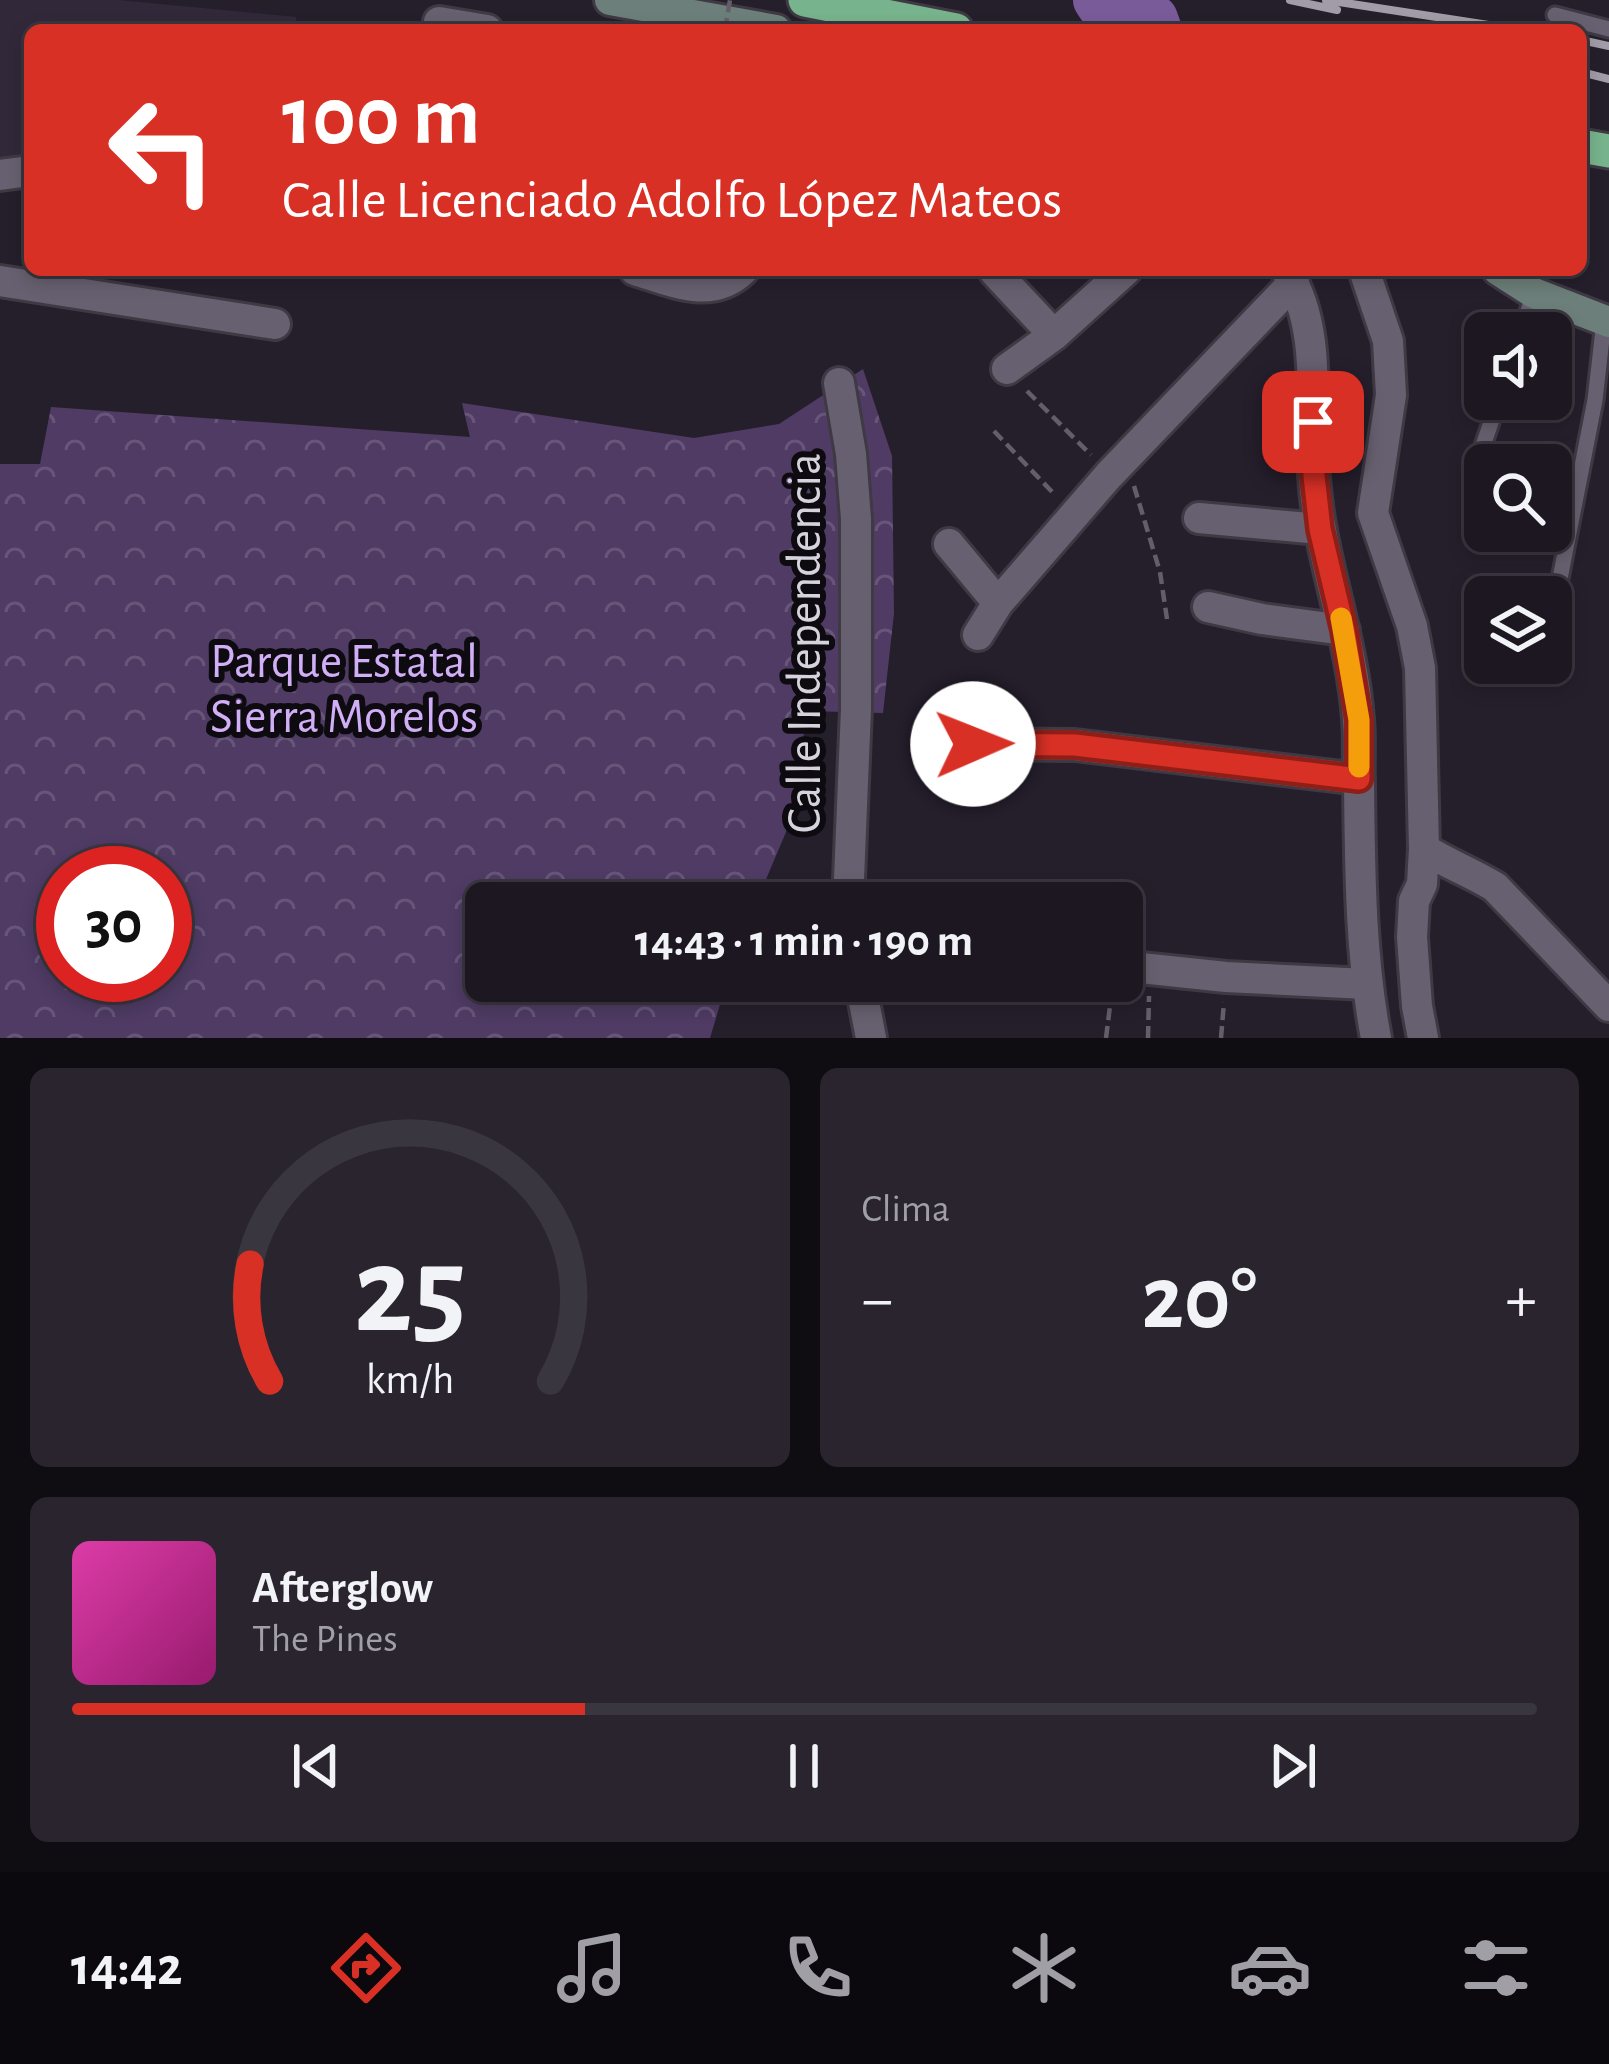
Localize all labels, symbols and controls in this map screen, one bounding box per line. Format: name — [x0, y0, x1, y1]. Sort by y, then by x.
icon: left — [84, 72, 240, 228]
text: 100 m — [282, 76, 480, 160]
text: Calle Licenciado Adolfo López Mateos — [282, 174, 1062, 228]
map controls — [1464, 312, 1572, 684]
button: sound — [1464, 312, 1572, 420]
pin — [1262, 371, 1364, 473]
icon: arrive — [1280, 389, 1346, 455]
button: search — [1464, 444, 1572, 552]
street label: Calle Independencia — [782, 453, 830, 833]
button: layers — [1464, 576, 1572, 684]
park label: Parque Estatal Sierra Morelos — [210, 639, 478, 742]
position arrow — [910, 681, 1036, 807]
speed limit sign: 30 — [36, 846, 192, 1002]
text: 14:43 · 1 min · 190 m — [635, 919, 973, 964]
text: Clima — [862, 1190, 950, 1229]
text: 25 — [353, 1230, 466, 1355]
text: 20° — [1141, 1255, 1257, 1345]
text: − — [862, 1267, 893, 1333]
text: + — [1505, 1267, 1537, 1333]
text: km/h — [366, 1358, 454, 1401]
text: Afterglow — [252, 1566, 433, 1611]
text: The Pines — [252, 1620, 398, 1659]
icon: previous — [283, 1733, 349, 1799]
icon: pause — [771, 1733, 837, 1799]
icon: next — [1260, 1733, 1326, 1799]
icon: directions — [324, 1926, 408, 2010]
icon: music — [550, 1926, 634, 2010]
icon: phone — [776, 1926, 860, 2010]
icon: climate — [1002, 1926, 1086, 2010]
icon: car — [1228, 1926, 1312, 2010]
icon: filters — [1454, 1926, 1538, 2010]
text: 14:42 — [71, 1941, 183, 1995]

